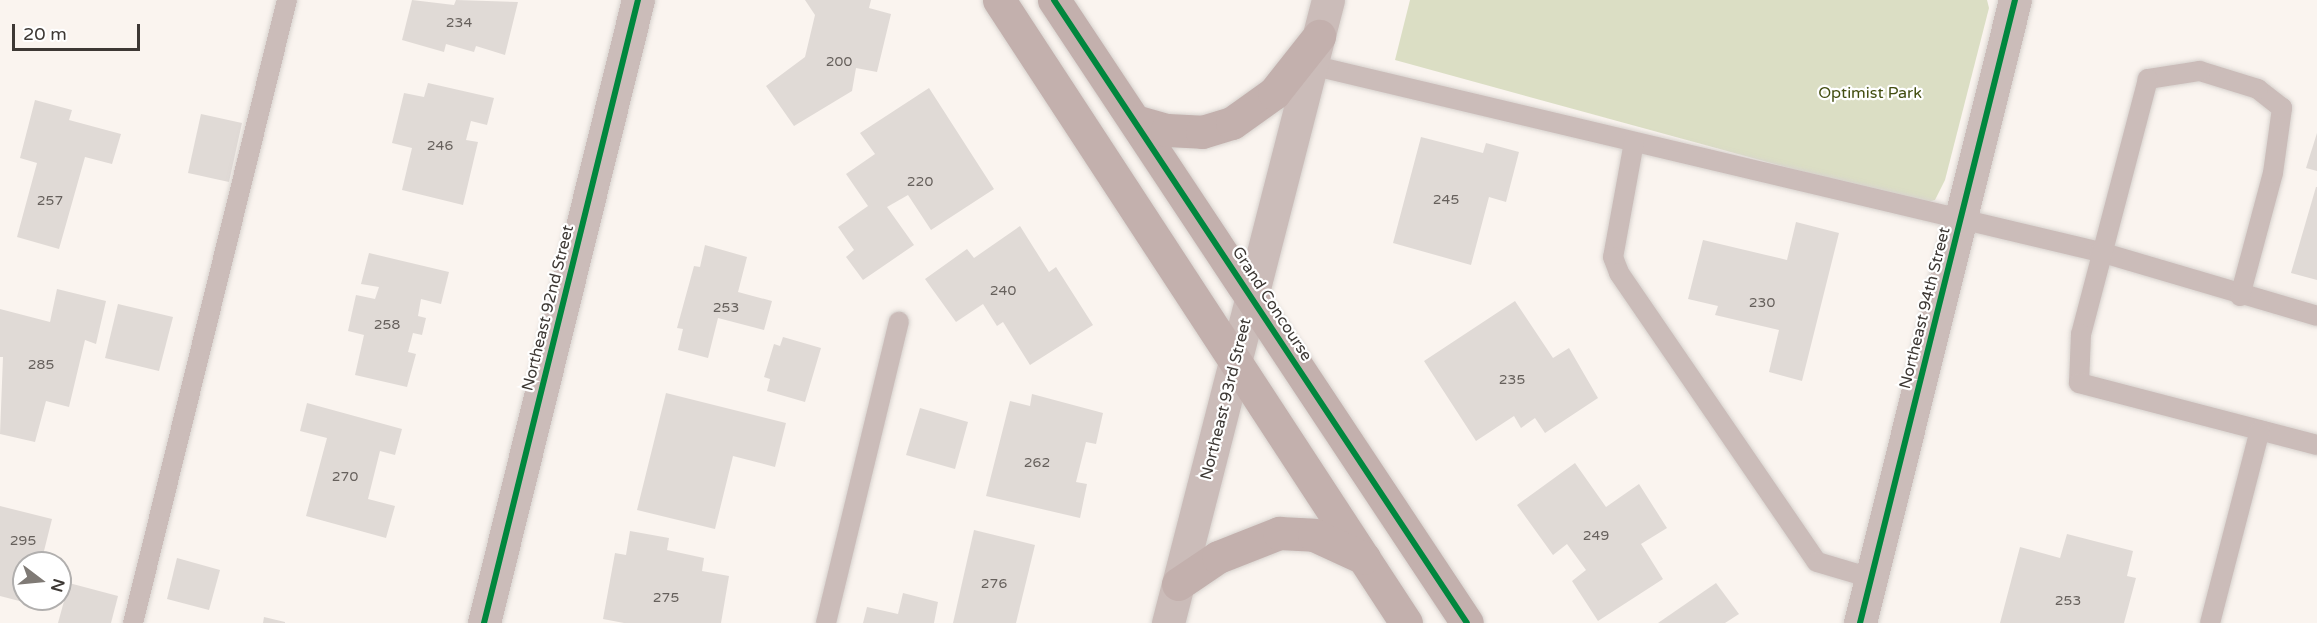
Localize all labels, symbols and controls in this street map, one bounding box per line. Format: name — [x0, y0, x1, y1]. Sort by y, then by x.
scale bar — [15, 12, 142, 50]
house number: 234 — [446, 15, 472, 31]
text: 20 m — [23, 23, 67, 45]
house number: 200 — [826, 54, 852, 70]
park label: Optimist Park — [1818, 83, 1922, 103]
house number: 246 — [427, 138, 453, 154]
house number: 220 — [907, 174, 933, 190]
house number: 245 — [1433, 192, 1459, 208]
house number: 257 — [37, 193, 63, 209]
street label: Northeast 92nd Street — [518, 223, 578, 393]
street label: Northeast 94th Street — [1896, 225, 1954, 391]
street label: Grand Concourse — [1228, 243, 1316, 365]
house number: 240 — [990, 283, 1016, 299]
house number: 230 — [1749, 295, 1775, 311]
house number: 253 — [713, 300, 739, 316]
street label: Northeast 93rd Street — [1197, 316, 1255, 482]
house number: 258 — [374, 317, 400, 333]
house number: 285 — [28, 357, 54, 373]
house number: 235 — [1499, 372, 1525, 388]
house number: 262 — [1024, 455, 1050, 471]
house number: 270 — [332, 469, 358, 485]
house number: 249 — [1583, 528, 1609, 544]
house number: 295 — [10, 533, 36, 549]
north arrow — [12, 551, 72, 611]
text: N — [46, 576, 69, 594]
house number: 276 — [981, 576, 1007, 592]
house number: 275 — [653, 590, 679, 606]
house number: 253 — [2055, 593, 2081, 609]

